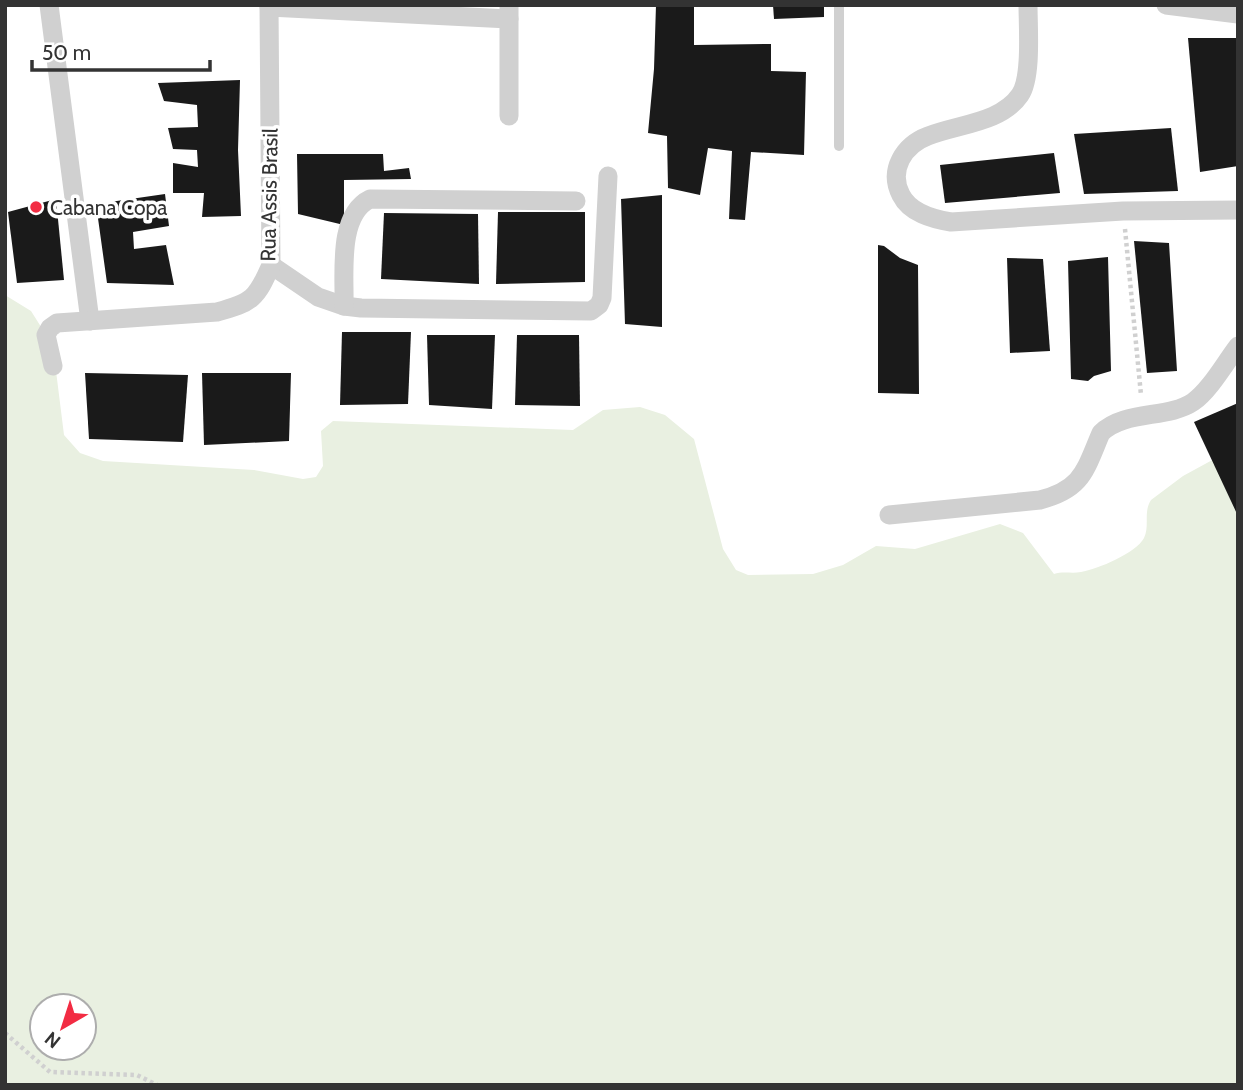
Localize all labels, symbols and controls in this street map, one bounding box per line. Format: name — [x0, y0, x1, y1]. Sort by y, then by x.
scale bar — [32, 28, 210, 72]
text: 50 m — [42, 40, 91, 65]
street label: Rua Assis Brasil — [255, 128, 283, 262]
place label: Cabana Copa — [50, 195, 167, 220]
marker: Cabana Copa — [28, 199, 44, 215]
north arrow — [28, 992, 98, 1062]
text: N — [40, 1027, 65, 1053]

